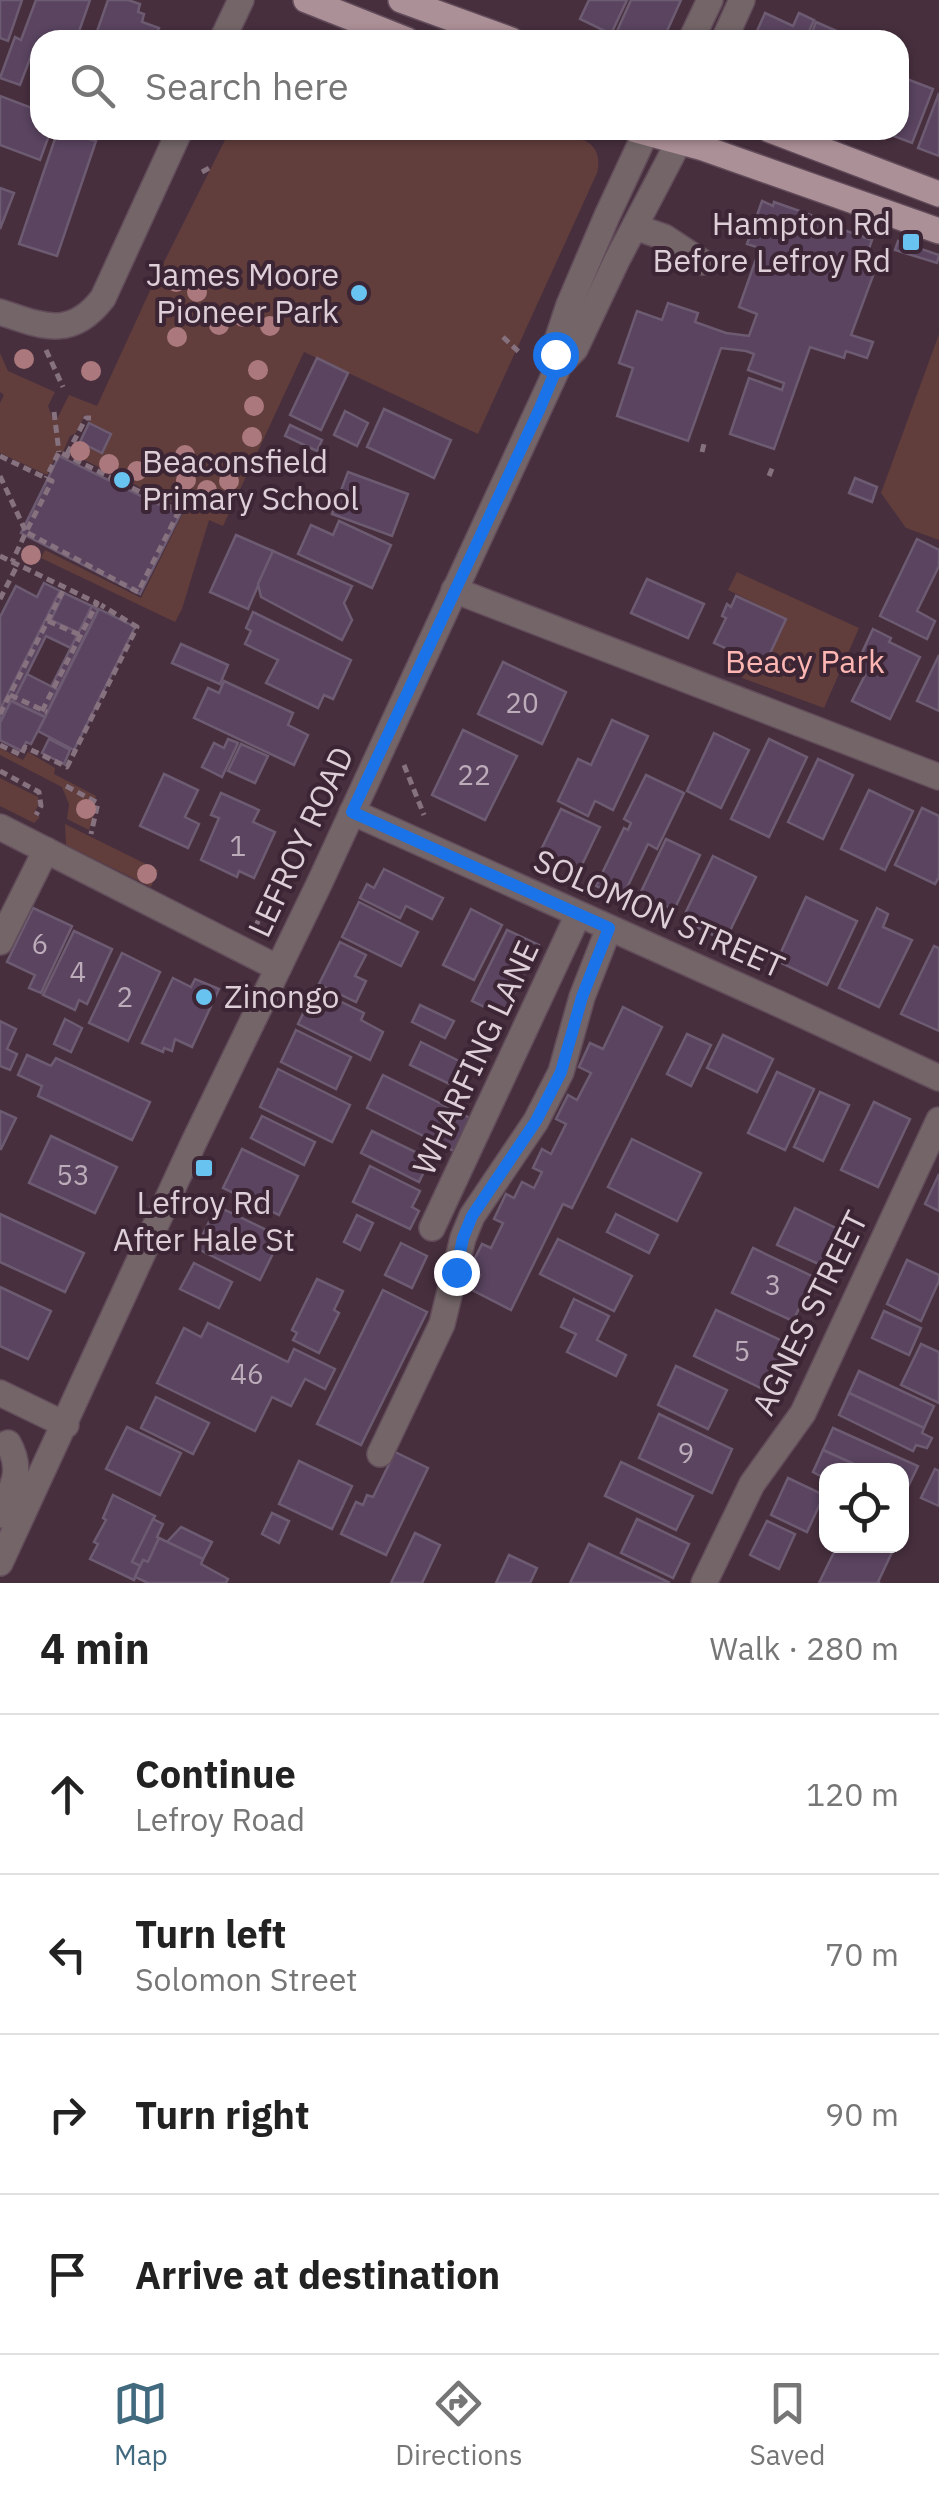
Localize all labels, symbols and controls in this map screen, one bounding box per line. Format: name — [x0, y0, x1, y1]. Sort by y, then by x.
search box — [30, 30, 909, 140]
icon: search — [65, 58, 120, 113]
text: Search here — [145, 61, 349, 110]
place label: Hampton Rd Before Lefroy Rd — [653, 202, 891, 281]
marker: Hampton Rd Before Lefroy Rd — [900, 231, 922, 253]
place label: James Moore Pioneer Park — [146, 253, 339, 332]
marker: James Moore Pioneer Park — [348, 282, 370, 304]
route start — [533, 332, 579, 378]
place label: Beaconsfield Primary School — [142, 440, 359, 519]
marker: Beaconsfield Primary School — [111, 469, 133, 491]
park label: Beacy Park — [725, 640, 885, 682]
house number: 20 — [505, 684, 539, 721]
street label: LEFROY ROAD — [238, 740, 363, 943]
house number: 22 — [457, 756, 491, 793]
house number: 1 — [230, 827, 246, 864]
street label: SOLOMON STREET — [527, 839, 791, 987]
house number: 6 — [32, 925, 48, 962]
street label: WHARFING LANE — [402, 934, 548, 1181]
house number: 4 — [70, 953, 86, 990]
place label: Zinongo — [224, 975, 339, 1017]
house number: 2 — [117, 978, 133, 1015]
marker: Zinongo — [193, 986, 215, 1008]
house number: 53 — [56, 1156, 90, 1193]
marker: Lefroy Rd After Hale St — [193, 1157, 215, 1179]
place label: Lefroy Rd After Hale St — [113, 1181, 295, 1260]
street label: AGNES STREET — [742, 1203, 877, 1422]
route end — [434, 1250, 480, 1296]
house number: 3 — [765, 1266, 781, 1303]
house number: 5 — [734, 1332, 750, 1369]
house number: 46 — [230, 1355, 264, 1392]
house number: 9 — [678, 1434, 694, 1471]
map controls — [819, 1463, 909, 1553]
button: locate — [819, 1463, 909, 1553]
text: 4 min — [40, 1621, 150, 1676]
text: Walk · 280 m — [710, 1627, 899, 1669]
text: Continue — [135, 1749, 296, 1798]
icon: ahead — [40, 1767, 95, 1822]
text: 120 m — [806, 1773, 899, 1815]
text: Lefroy Road — [135, 1798, 305, 1840]
text: Turn left — [135, 1909, 286, 1958]
icon: left — [40, 1927, 95, 1982]
text: 70 m — [825, 1933, 899, 1975]
text: Solomon Street — [135, 1958, 358, 2000]
icon: right — [40, 2087, 95, 2142]
text: Turn right — [135, 2090, 310, 2139]
text: 90 m — [825, 2093, 899, 2135]
icon: arrive — [40, 2247, 95, 2302]
text: Arrive at destination — [135, 2250, 500, 2299]
tab: Map — [113, 2376, 168, 2473]
tab: Directions — [395, 2376, 523, 2473]
tab: Saved — [749, 2376, 826, 2473]

